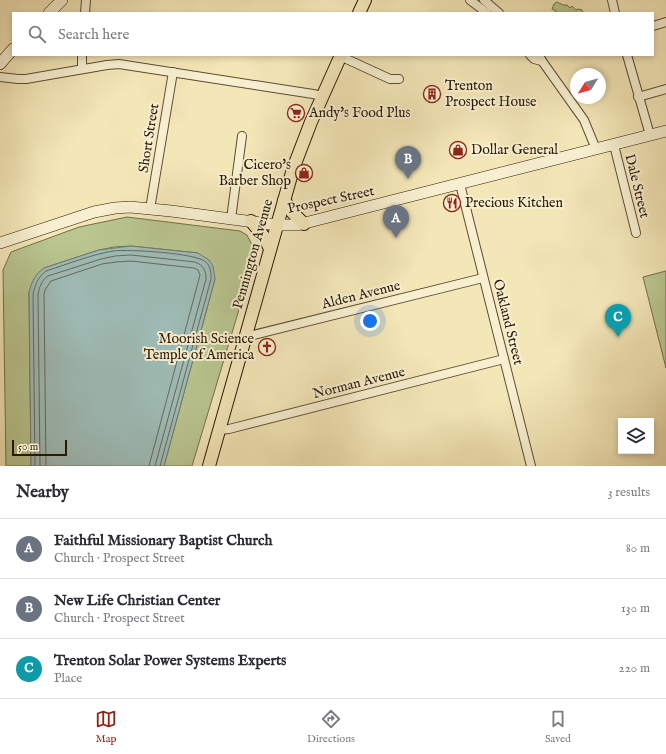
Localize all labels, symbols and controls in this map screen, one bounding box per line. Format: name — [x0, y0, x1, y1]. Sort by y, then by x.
search box — [12, 12, 654, 56]
icon: search — [26, 23, 48, 45]
text: Search here — [58, 25, 129, 44]
north arrow — [570, 68, 606, 104]
place label: Trenton Prospect House — [445, 77, 537, 111]
building icon: Trenton Prospect House — [422, 84, 442, 104]
street label: Short Street — [135, 102, 163, 174]
supermarket icon: Andy's Food Plus — [286, 103, 306, 123]
place label: Andy's Food Plus — [308, 104, 410, 122]
shop icon: Dollar General — [448, 140, 468, 160]
place label: Dollar General — [471, 141, 558, 159]
pin: B — [395, 146, 421, 179]
street label: Dale Street — [620, 152, 654, 220]
place label: Cicero's Barber Shop — [219, 156, 291, 190]
shop icon: Cicero's Barber Shop — [294, 163, 314, 183]
street label: Prospect Street — [286, 182, 376, 218]
restaurant icon: Precious Kitchen — [442, 193, 462, 213]
place label: Precious Kitchen — [465, 194, 564, 212]
street label: Pennington Avenue — [229, 196, 277, 311]
pin: A — [383, 205, 409, 238]
street label: Alden Avenue — [319, 276, 403, 314]
street label: Oakland Street — [489, 277, 527, 367]
pin: C — [605, 304, 631, 337]
your location — [360, 311, 380, 331]
place label: Moorish Science Temple of America — [144, 330, 255, 364]
church icon: Moorish Science Temple of America — [257, 337, 277, 357]
street label: Norman Avenue — [311, 363, 408, 403]
map controls — [618, 418, 654, 454]
button: layers — [618, 418, 654, 454]
scale bar — [12, 438, 67, 457]
text: 50 m — [18, 440, 38, 454]
text: Nearby — [16, 482, 69, 503]
text: 3 results — [608, 484, 650, 501]
text: Faithful Missionary Baptist Church — [54, 531, 272, 550]
text: A — [25, 540, 33, 557]
text: 80 m — [626, 540, 650, 557]
text: Church · Prospect Street — [54, 550, 185, 567]
text: New Life Christian Center — [54, 591, 220, 610]
text: B — [25, 600, 33, 617]
text: 130 m — [621, 600, 650, 617]
text: Church · Prospect Street — [54, 610, 185, 627]
text: Trenton Solar Power Systems Experts — [54, 651, 286, 670]
text: C — [24, 660, 34, 677]
text: 220 m — [619, 660, 650, 677]
text: Place — [54, 670, 82, 687]
tab: Map — [95, 708, 117, 746]
tab: Directions — [307, 708, 355, 746]
tab: Saved — [545, 708, 571, 746]

